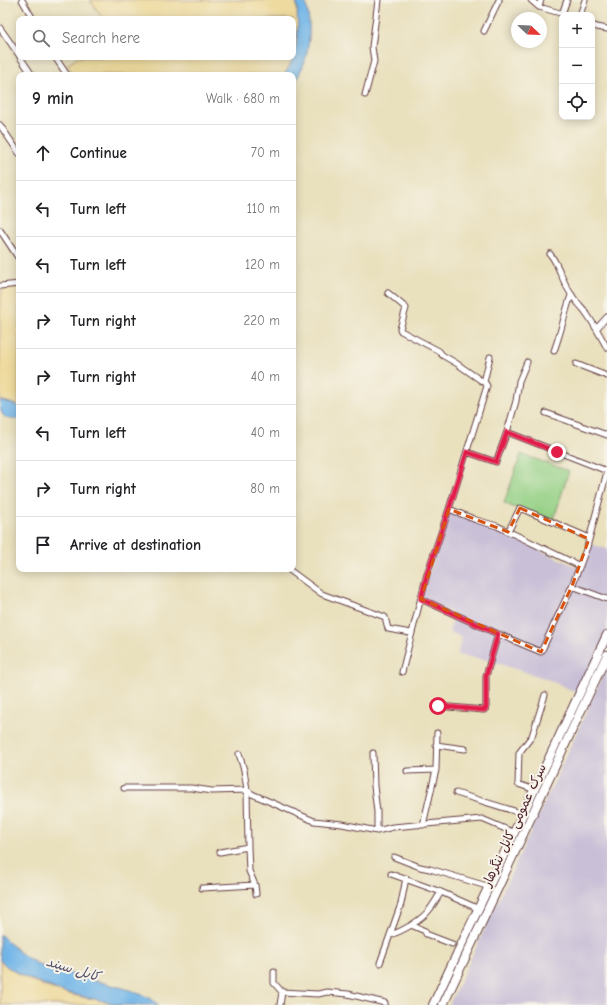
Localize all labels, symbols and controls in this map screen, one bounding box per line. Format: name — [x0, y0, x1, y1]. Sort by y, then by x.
north arrow — [511, 12, 547, 48]
map controls — [559, 12, 595, 120]
button: + — [559, 12, 595, 48]
search box — [16, 16, 296, 60]
icon: search — [30, 27, 52, 49]
text: Search here — [62, 29, 140, 47]
button: − — [559, 48, 595, 84]
button: locate — [559, 84, 595, 120]
text: 9 min — [32, 89, 74, 108]
text: Walk · 680 m — [206, 91, 280, 106]
icon: ahead — [32, 142, 54, 164]
text: Continue — [70, 144, 127, 162]
text: 70 m — [251, 145, 280, 160]
icon: left — [32, 198, 54, 220]
text: Turn left — [70, 200, 126, 218]
text: 110 m — [247, 201, 280, 216]
icon: left — [32, 254, 54, 276]
text: Turn left — [70, 256, 126, 274]
text: 120 m — [245, 257, 280, 272]
icon: right — [32, 310, 54, 332]
text: Turn right — [70, 312, 136, 330]
text: 220 m — [243, 313, 280, 328]
icon: right — [32, 366, 54, 388]
text: Turn right — [70, 368, 136, 386]
text: 40 m — [251, 369, 280, 384]
icon: left — [32, 422, 54, 444]
text: Turn left — [70, 424, 126, 442]
text: 40 m — [251, 425, 280, 440]
route end — [548, 443, 566, 461]
icon: right — [32, 478, 54, 500]
text: Turn right — [70, 480, 136, 498]
text: 80 m — [250, 481, 280, 496]
icon: arrive — [32, 534, 54, 556]
text: Arrive at destination — [70, 536, 201, 554]
route start — [429, 697, 447, 715]
street label: سرک عمومی کابل ننگرهار — [479, 761, 551, 891]
water label: کابل سيند — [44, 953, 105, 986]

